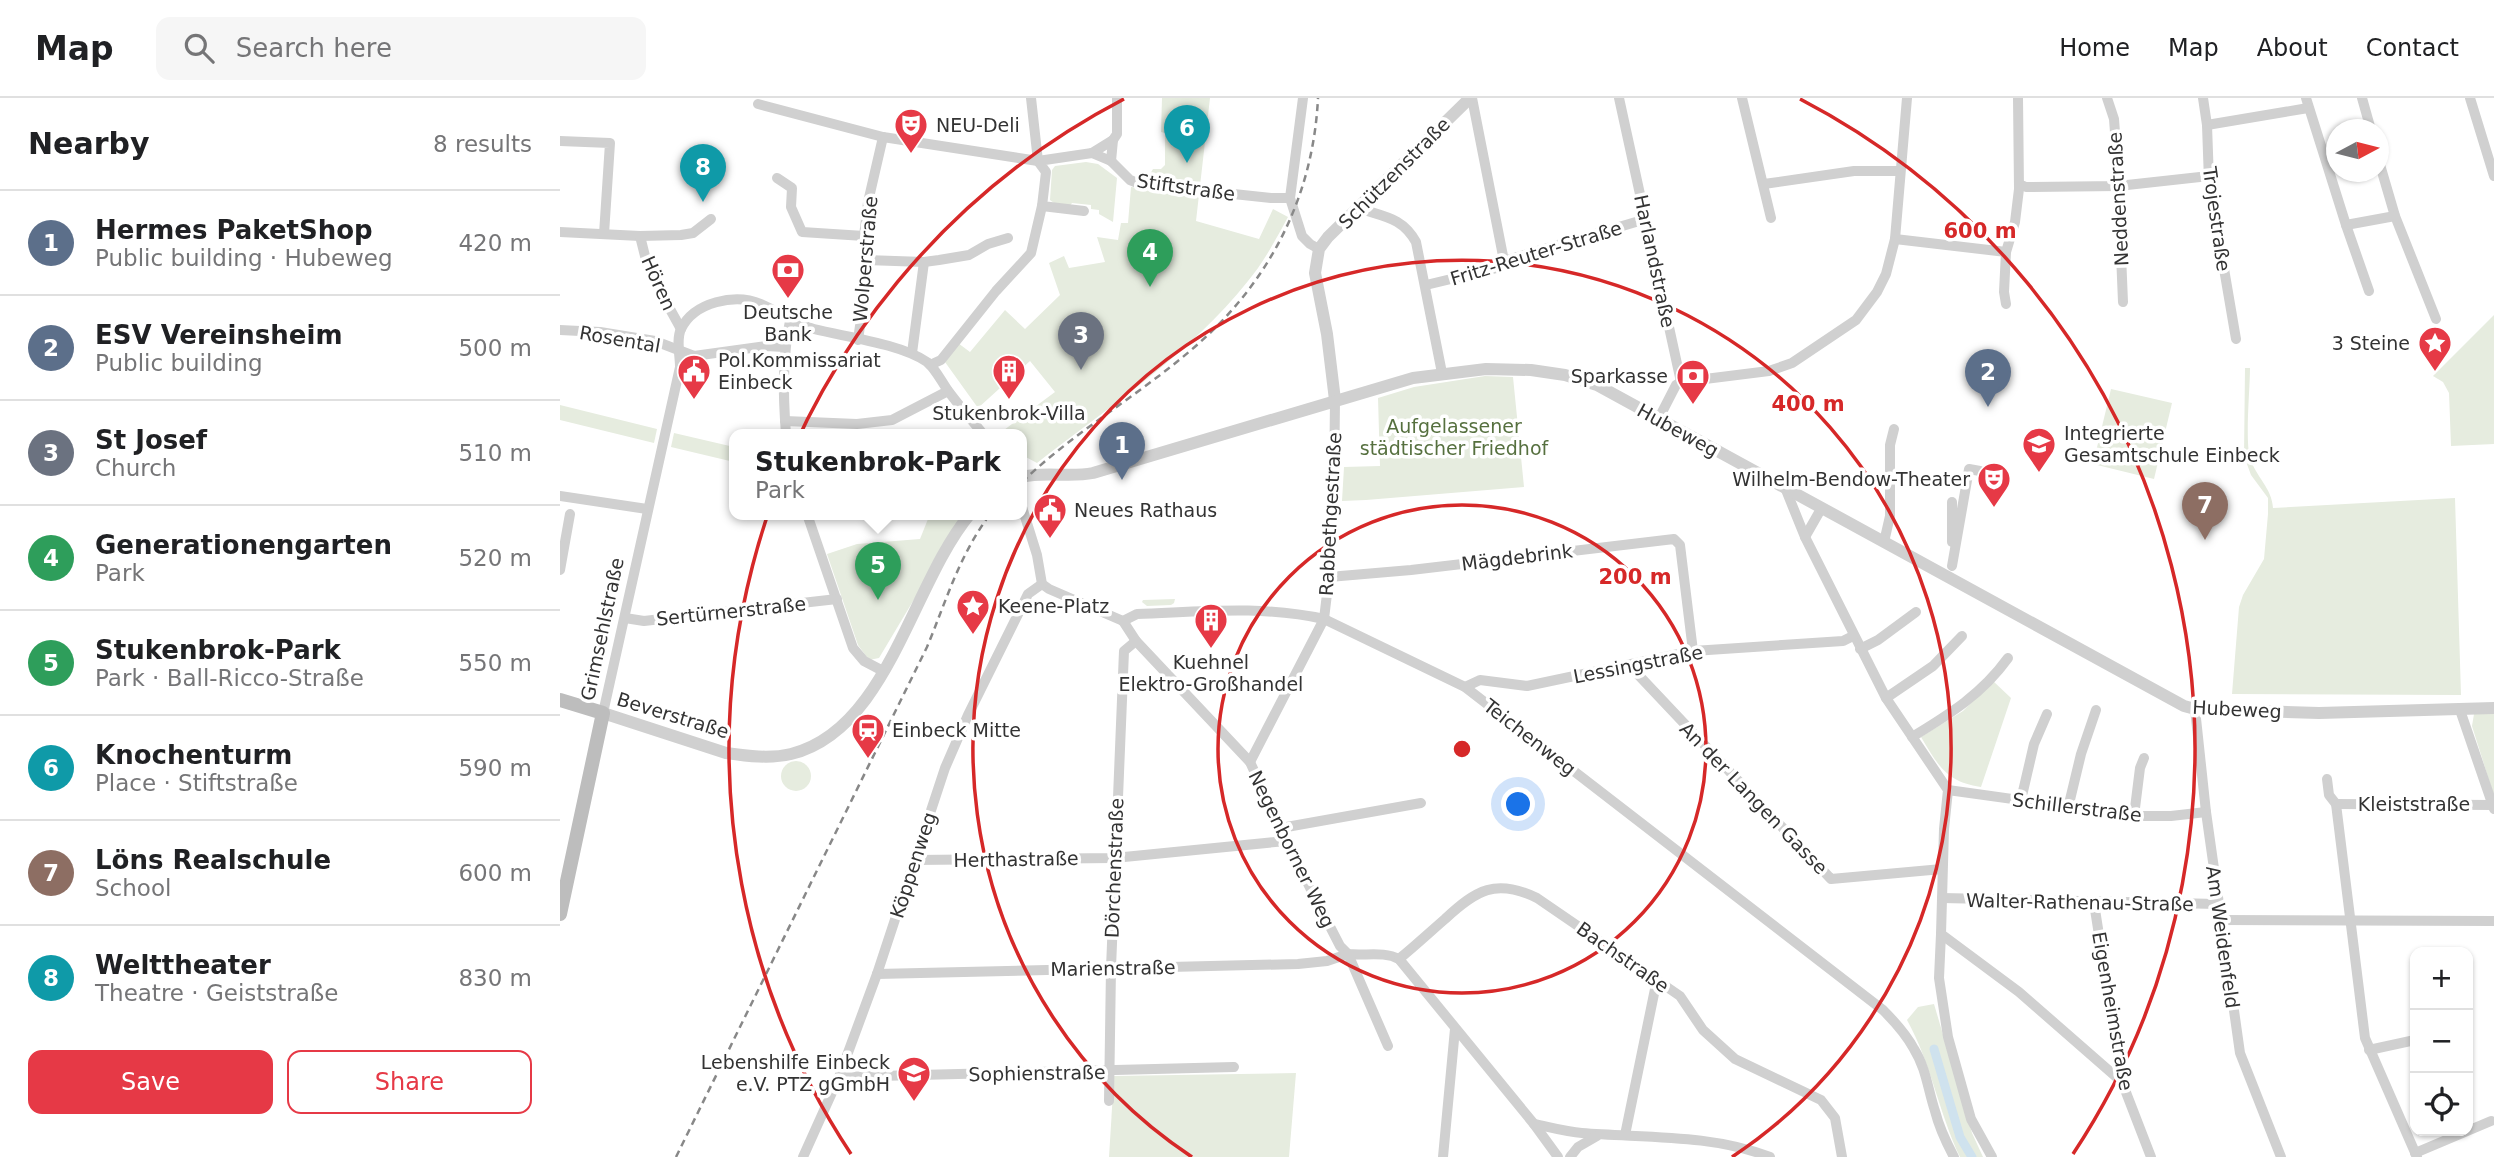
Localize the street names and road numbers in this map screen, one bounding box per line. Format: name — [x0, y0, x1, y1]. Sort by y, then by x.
street label: Schützenstraße — [1334, 113, 1454, 233]
street label: Neddenstraße — [2104, 131, 2132, 267]
street label: Trojestraße — [2199, 164, 2235, 273]
street label: Stiftstraße — [1135, 169, 1237, 205]
street label: Harlandstraße — [1630, 193, 1680, 329]
street label: Wolperstraße — [849, 195, 881, 323]
street label: Fritz-Reuter-Straße — [1448, 216, 1624, 290]
street label: Hören — [637, 252, 681, 314]
street label: Rosental — [578, 321, 662, 357]
street label: Hubeweg — [1634, 399, 1722, 461]
street label: Rabbethgestraße — [1315, 432, 1345, 596]
street label: Mägdebrink — [1460, 539, 1574, 575]
street label: Grimsehlstraße — [576, 555, 628, 703]
street label: Sertürnerstraße — [655, 592, 807, 630]
street label: Lessingstraße — [1571, 641, 1705, 687]
street label: Beverstraße — [614, 688, 732, 742]
street label: Teichenweg — [1479, 694, 1580, 780]
street label: Hubeweg — [2192, 696, 2282, 722]
street label: An der Langen Gasse — [1676, 717, 1832, 879]
street label: Negenborner Weg — [1244, 767, 1340, 931]
street label: Schillerstraße — [2011, 788, 2143, 826]
street label: Kleiststraße — [2358, 793, 2470, 815]
street label: Dörchenstraße — [1101, 797, 1127, 939]
street label: Köppenweg — [885, 809, 941, 921]
street label: Herthastraße — [953, 847, 1079, 871]
street label: Am Weidenfeld — [2202, 864, 2244, 1010]
street label: Walter-Rathenau-Straße — [1966, 889, 2194, 915]
street label: Bachstraße — [1573, 917, 1673, 997]
street label: Eigenheimstraße — [2088, 930, 2138, 1092]
street label: Marienstraße — [1050, 956, 1176, 980]
street label: Sophienstraße — [968, 1061, 1106, 1085]

